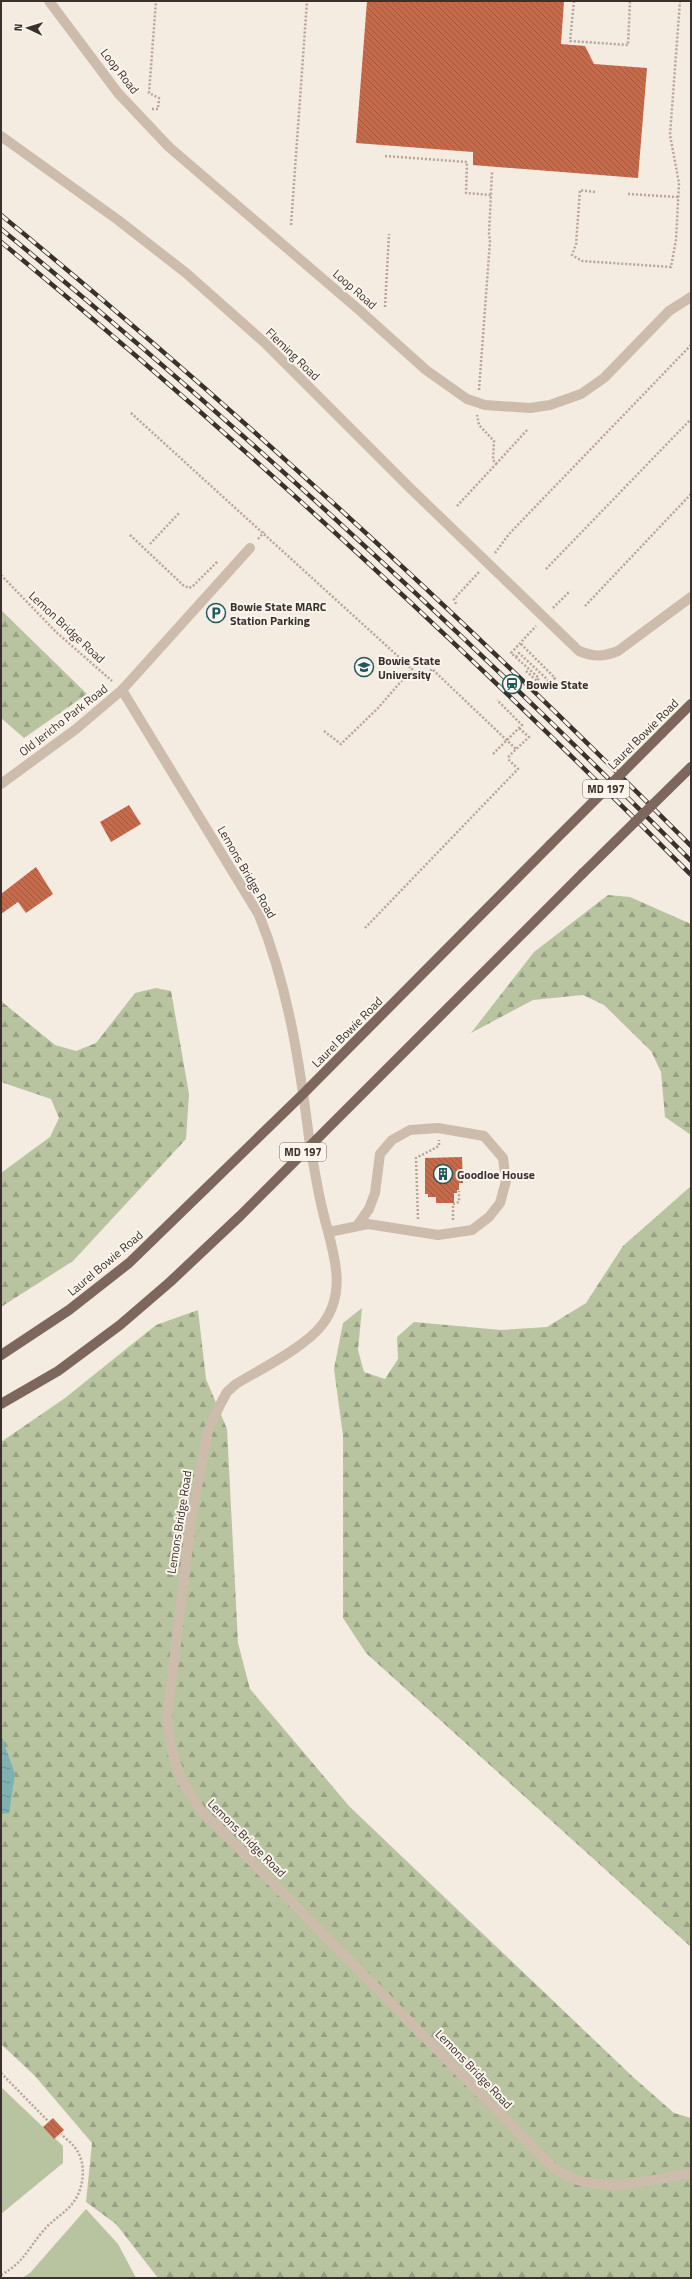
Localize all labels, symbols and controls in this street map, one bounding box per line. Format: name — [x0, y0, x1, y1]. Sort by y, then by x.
north arrow — [8, 8, 48, 48]
text: N — [10, 23, 26, 32]
street label: Loop Road — [96, 44, 144, 98]
street label: Loop Road — [329, 264, 381, 314]
street label: Fleming Road — [262, 323, 324, 385]
street label: Lemon Bridge Road — [24, 586, 110, 668]
place label: Bowie State MARC Station Parking — [230, 597, 327, 630]
parking icon: Bowie State MARC Station Parking — [205, 602, 227, 624]
place label: Bowie State University — [378, 651, 440, 684]
school or university icon: Bowie State University — [353, 656, 375, 678]
station icon: Bowie State — [501, 673, 523, 695]
place label: Bowie State — [526, 675, 588, 694]
street label: Old Jericho Park Road — [15, 679, 111, 761]
street label: Laurel Bowie Road — [603, 694, 683, 774]
road number: MD 197 — [583, 780, 629, 798]
street label: Lemons Bridge Road — [213, 822, 281, 922]
street label: Laurel Bowie Road — [307, 992, 387, 1072]
road number: MD 197 — [280, 1143, 326, 1161]
building icon: Goodloe House — [432, 1163, 454, 1185]
place label: Goodloe House — [457, 1165, 535, 1184]
street label: Laurel Bowie Road — [63, 1226, 147, 1300]
street label: Lemons Bridge Road — [161, 1469, 197, 1575]
street label: Lemons Bridge Road — [203, 1794, 291, 1882]
street label: Lemons Bridge Road — [431, 2025, 517, 2113]

